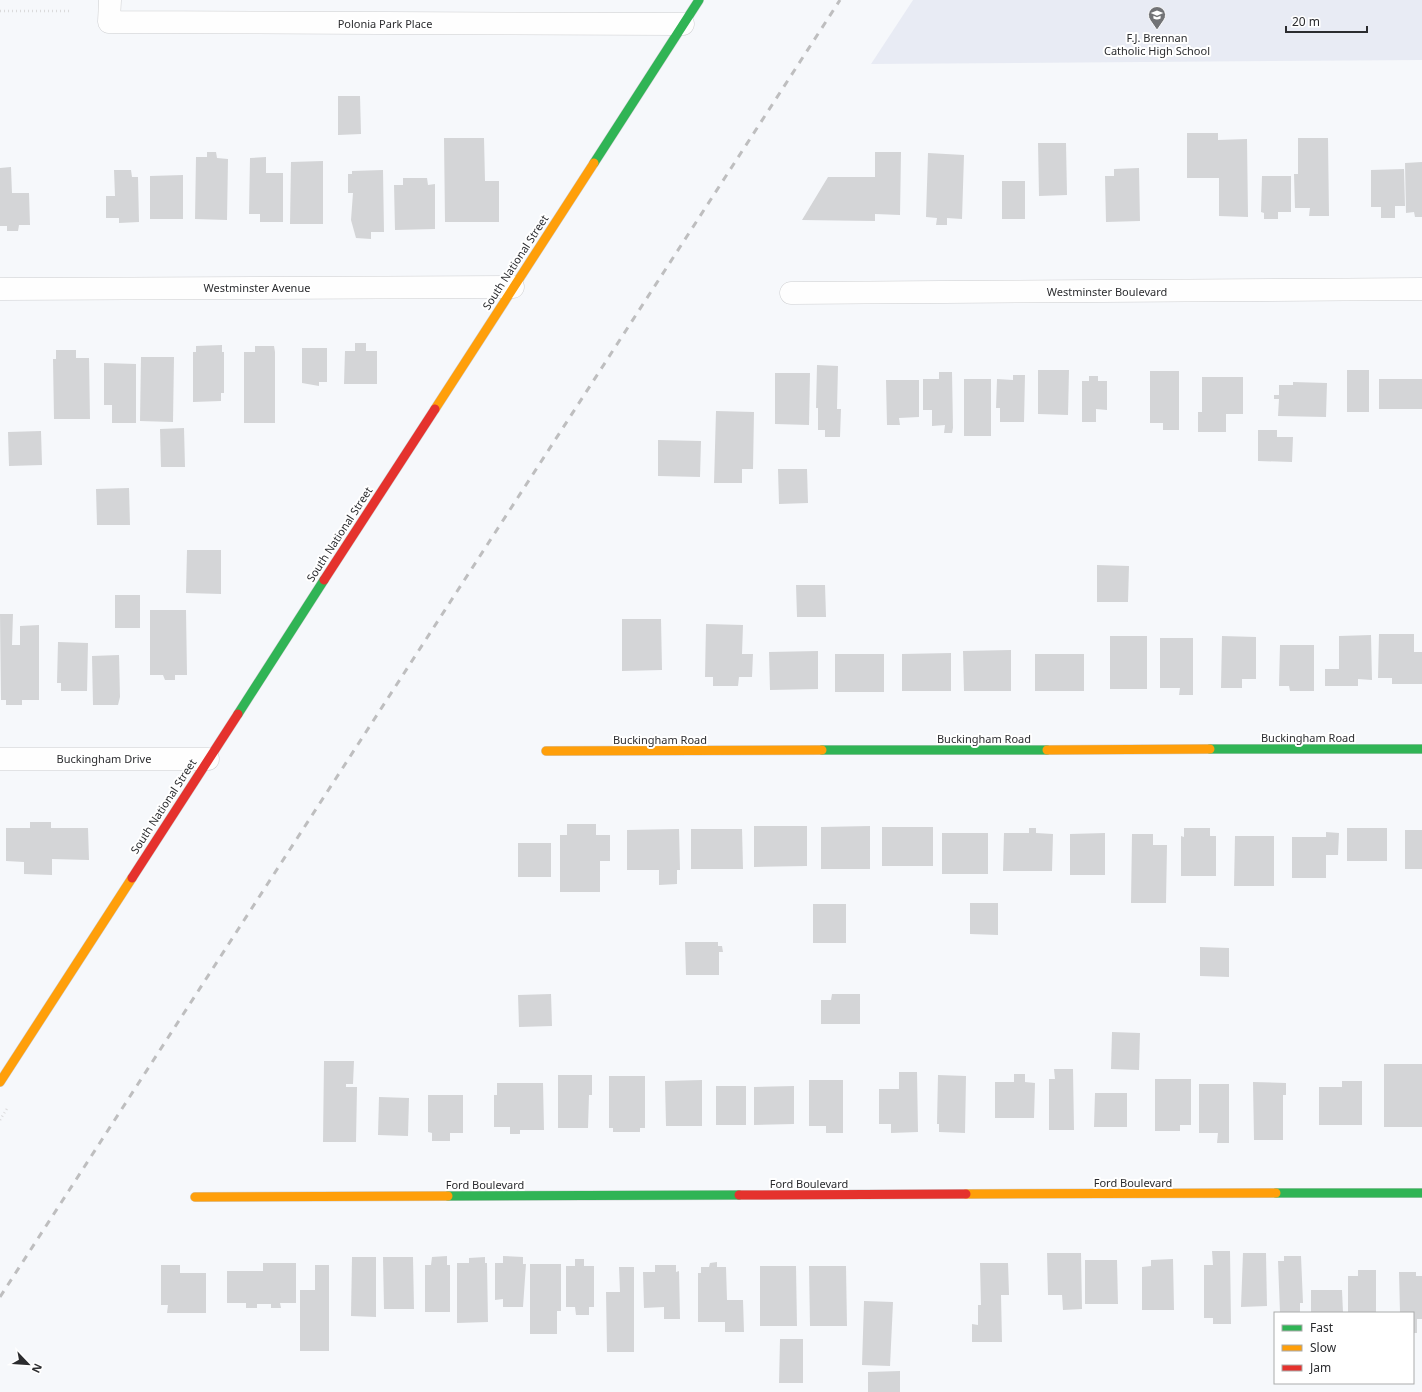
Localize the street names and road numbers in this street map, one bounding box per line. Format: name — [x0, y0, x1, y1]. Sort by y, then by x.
street label: Polonia Park Place — [338, 16, 432, 31]
street label: South National Street — [479, 212, 551, 312]
street label: Westminster Avenue — [204, 280, 310, 295]
street label: Westminster Boulevard — [1047, 284, 1167, 299]
street label: South National Street — [303, 484, 375, 584]
street label: Buckingham Road — [1261, 730, 1355, 745]
street label: Buckingham Road — [937, 731, 1031, 746]
street label: Buckingham Road — [613, 732, 707, 747]
street label: Buckingham Drive — [57, 751, 151, 766]
street label: South National Street — [127, 756, 199, 856]
street label: Ford Boulevard — [1094, 1175, 1172, 1190]
street label: Ford Boulevard — [770, 1176, 848, 1191]
street label: Ford Boulevard — [446, 1177, 524, 1192]

